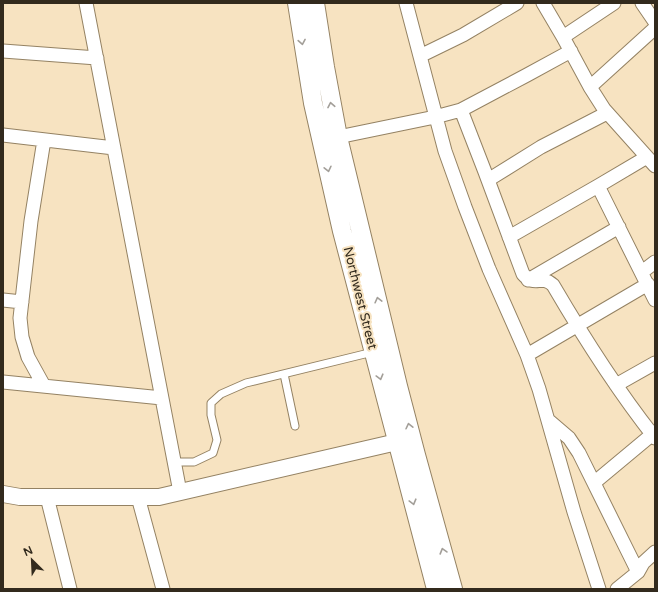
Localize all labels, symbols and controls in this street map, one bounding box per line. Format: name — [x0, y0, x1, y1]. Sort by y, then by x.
one-way arrow — [298, 38, 306, 45]
one-way arrow — [328, 102, 336, 108]
one-way arrow — [323, 166, 331, 172]
street label: Northwest Street — [340, 245, 380, 351]
one-way arrow — [374, 297, 383, 304]
one-way arrow — [375, 373, 384, 380]
one-way arrow — [405, 423, 413, 429]
one-way arrow — [408, 498, 417, 505]
north arrow — [12, 540, 52, 580]
text: N — [21, 544, 35, 559]
one-way arrow — [439, 548, 448, 555]

